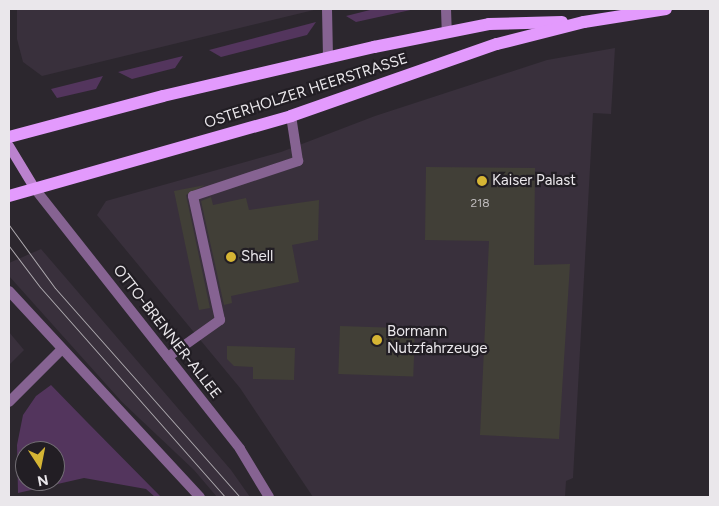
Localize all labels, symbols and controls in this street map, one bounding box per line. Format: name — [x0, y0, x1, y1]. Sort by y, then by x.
street label: OSTERHOLZER HEERSTRASSE — [202, 50, 410, 132]
place label: Kaiser Palast — [492, 172, 576, 190]
marker: Kaiser Palast — [476, 175, 488, 187]
house number: 218 — [470, 197, 490, 211]
place label: Shell — [241, 248, 273, 266]
marker: Shell — [225, 251, 237, 263]
street label: OTTO-BRENNER-ALLEE — [109, 262, 225, 402]
place label: Bormann Nutzfahrzeuge — [387, 322, 488, 357]
marker: Bormann Nutzfahrzeuge — [371, 334, 383, 346]
north arrow — [15, 441, 65, 491]
text: N — [36, 471, 50, 490]

